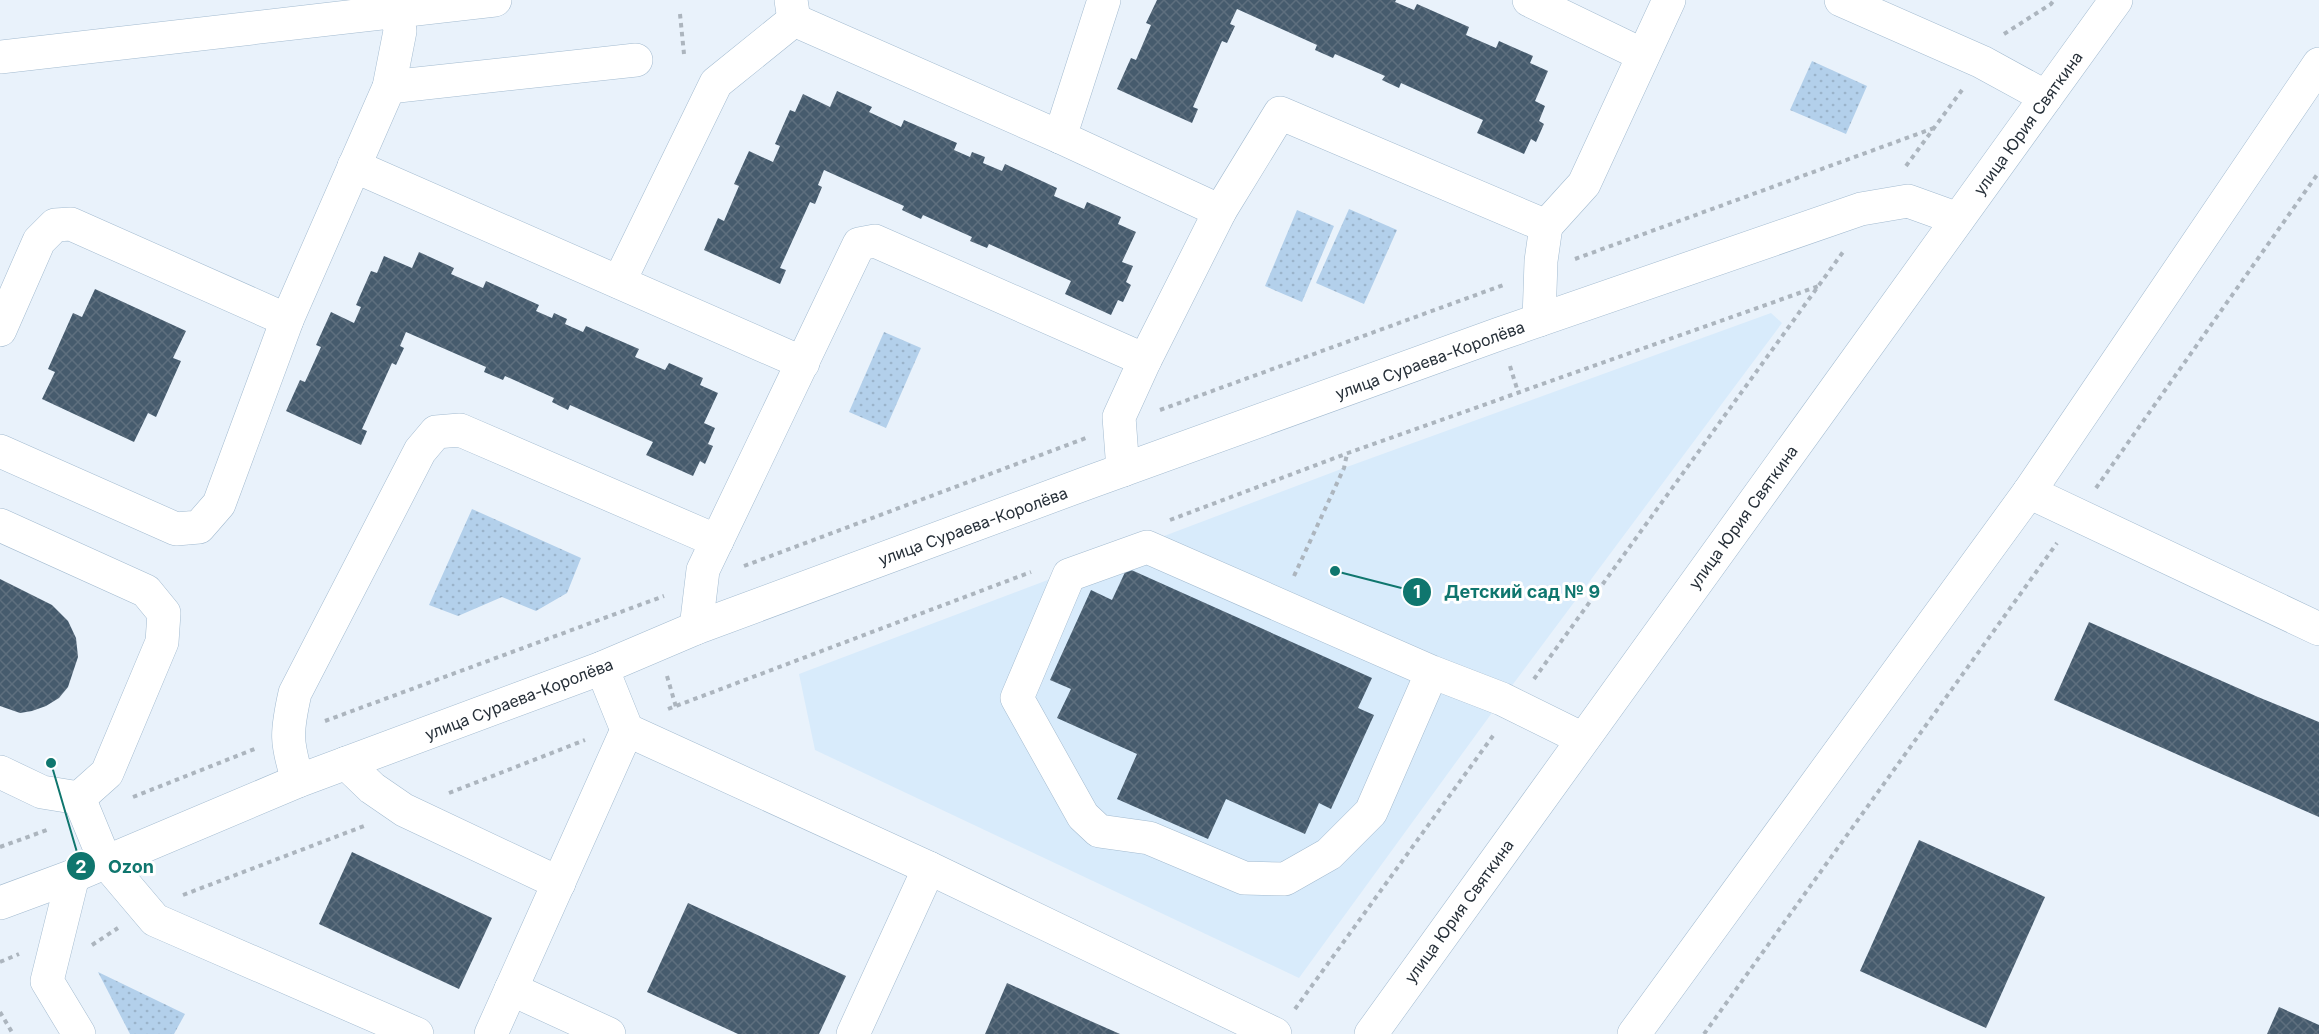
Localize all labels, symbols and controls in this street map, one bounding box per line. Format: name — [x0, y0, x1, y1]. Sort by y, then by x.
street label: улица Юрия Святкина — [1969, 47, 2087, 199]
street label: улица Сураева-Королёва — [1333, 316, 1527, 404]
street label: улица Юрия Святкина — [1684, 441, 1802, 593]
street label: улица Сураева-Королёва — [876, 482, 1070, 570]
callout: Детский сад № 9 — [1402, 574, 1612, 610]
text: 1 — [1413, 581, 1421, 602]
text: Детский сад № 9 — [1444, 581, 1600, 602]
street label: улица Сураева-Королёва — [422, 654, 616, 744]
street label: улица Юрия Святкина — [1400, 835, 1518, 987]
callout: Ozon — [66, 848, 166, 884]
text: 2 — [75, 856, 87, 877]
text: Ozon — [108, 856, 154, 877]

